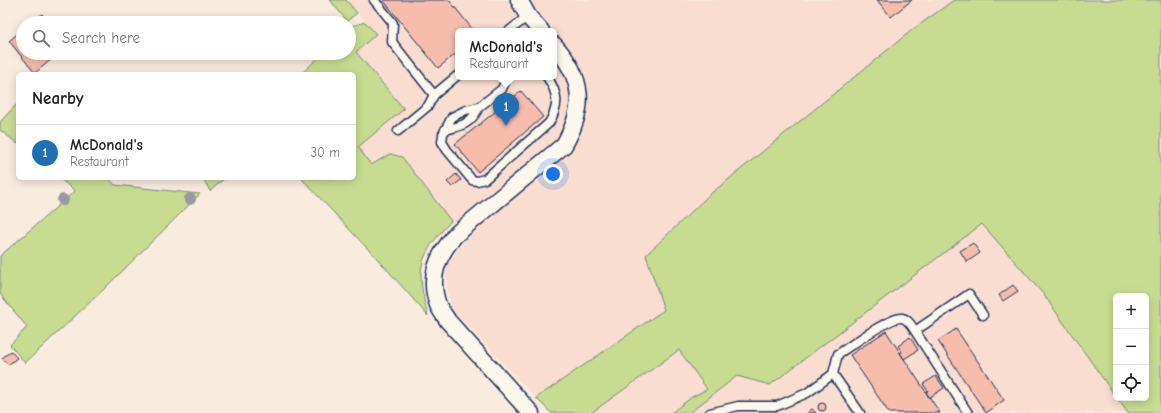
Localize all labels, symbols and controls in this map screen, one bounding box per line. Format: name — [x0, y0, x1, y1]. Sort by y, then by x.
search box — [16, 16, 356, 60]
icon: search — [30, 27, 52, 49]
popup — [455, 28, 557, 80]
text: Search here — [62, 29, 140, 47]
text: McDonald's — [470, 38, 542, 56]
text: Restaurant — [470, 56, 528, 71]
text: Nearby — [32, 89, 83, 108]
pin: 1 — [493, 93, 519, 126]
text: McDonald's — [70, 136, 143, 154]
text: 1 — [42, 145, 48, 160]
text: 30 m — [310, 145, 340, 160]
text: Restaurant — [70, 154, 129, 169]
your location — [543, 164, 563, 184]
map controls — [1113, 293, 1149, 401]
button: + — [1113, 293, 1149, 329]
button: − — [1113, 329, 1149, 365]
button: locate — [1113, 365, 1149, 401]

